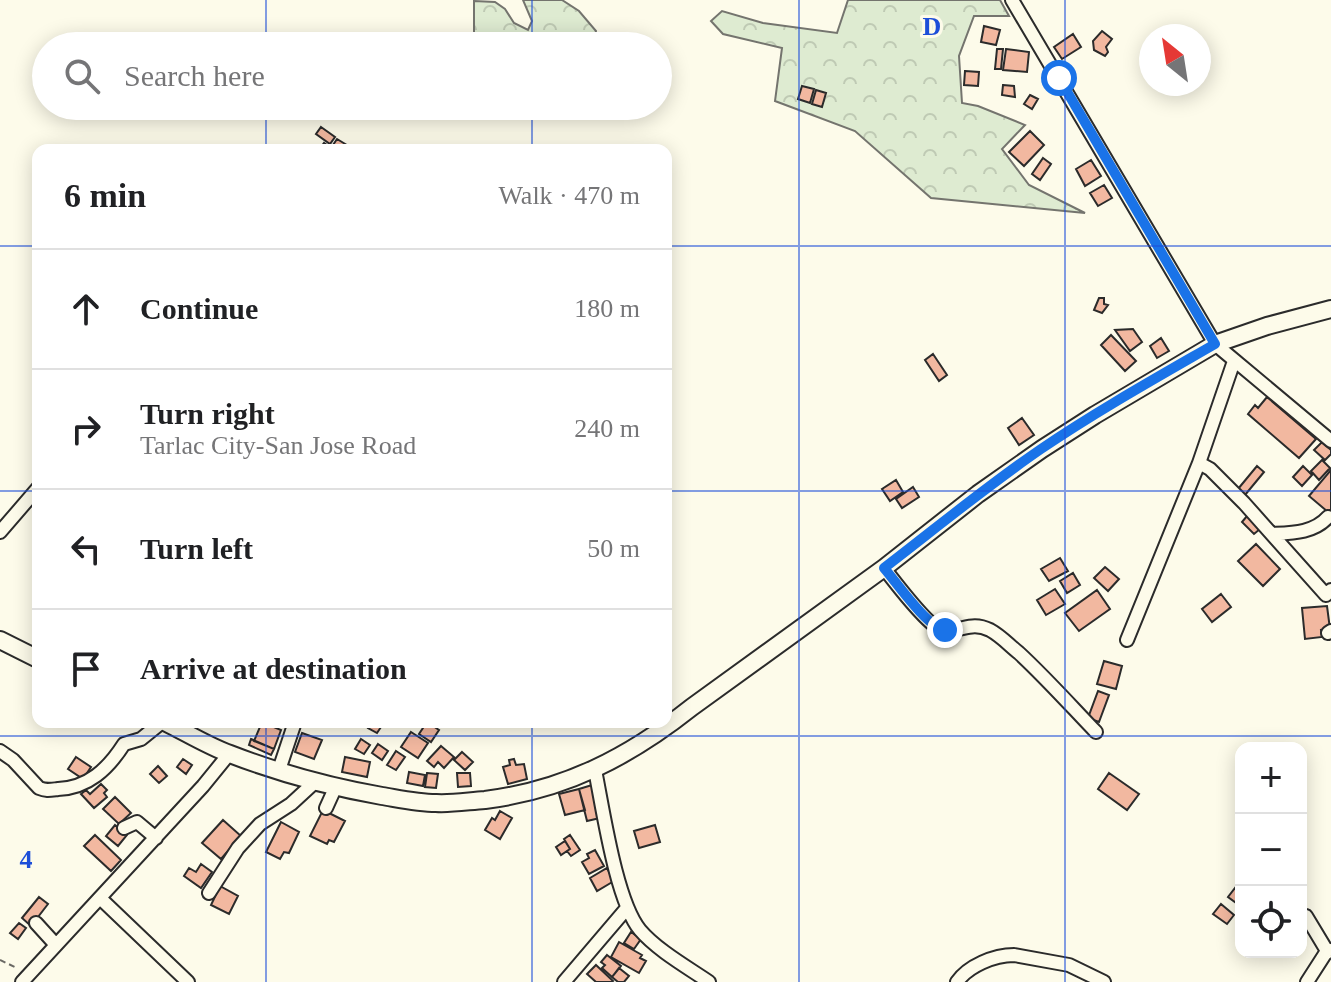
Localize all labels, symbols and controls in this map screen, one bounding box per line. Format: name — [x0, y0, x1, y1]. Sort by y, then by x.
text: D — [923, 12, 941, 41]
north arrow — [1139, 24, 1211, 96]
search box — [32, 32, 672, 120]
icon: search — [60, 54, 104, 98]
text: Search here — [124, 59, 265, 92]
route start — [1041, 60, 1077, 96]
text: 6 min — [64, 177, 146, 214]
text: Walk · 470 m — [498, 181, 640, 210]
icon: ahead — [64, 287, 108, 331]
text: Continue — [140, 292, 258, 325]
text: 180 m — [574, 294, 640, 323]
text: Turn right — [140, 397, 275, 430]
icon: right — [64, 407, 108, 451]
text: 240 m — [574, 414, 640, 443]
text: Tarlac City-San Jose Road — [140, 431, 416, 460]
icon: left — [64, 527, 108, 571]
text: Turn left — [140, 532, 253, 565]
text: 50 m — [587, 534, 640, 563]
route end — [927, 612, 963, 648]
icon: arrive — [64, 647, 108, 691]
text: Arrive at destination — [140, 652, 407, 685]
map controls — [1235, 742, 1307, 958]
button: + — [1235, 742, 1307, 814]
button: − — [1235, 814, 1307, 886]
text: 4 — [20, 845, 33, 874]
button: locate — [1235, 886, 1307, 958]

